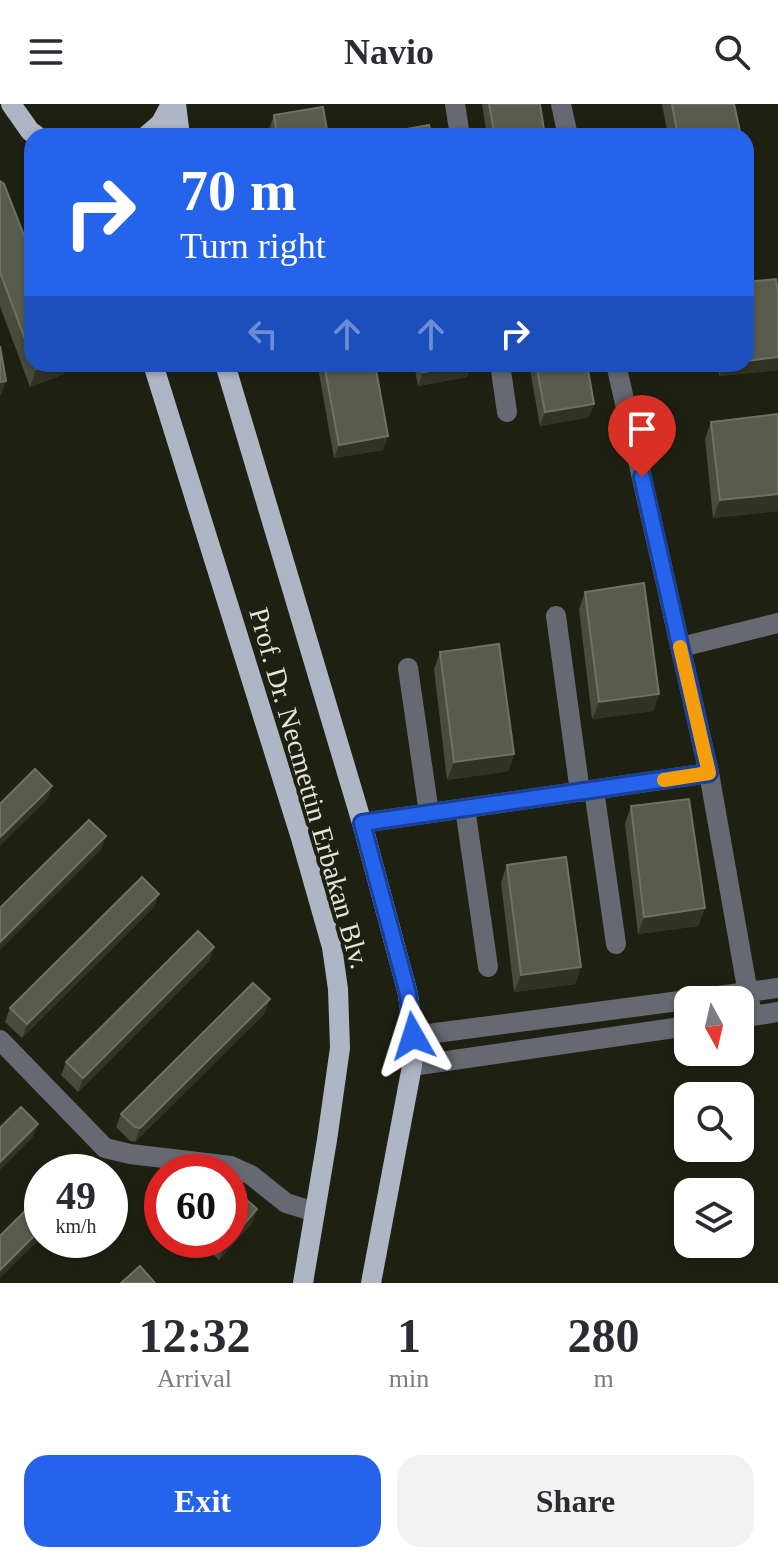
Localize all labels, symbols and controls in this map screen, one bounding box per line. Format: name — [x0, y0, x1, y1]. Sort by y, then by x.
icon: menu — [24, 30, 68, 74]
icon: search — [710, 30, 754, 74]
text: Navio — [344, 32, 434, 72]
icon: right — [48, 160, 152, 264]
text: 70 m — [180, 160, 297, 222]
text: Turn right — [180, 226, 326, 266]
icon: left — [241, 312, 285, 356]
icon: ahead — [325, 312, 369, 356]
icon: ahead — [409, 312, 453, 356]
icon: right — [493, 312, 537, 356]
pin — [608, 395, 676, 477]
icon: arrive — [620, 407, 664, 451]
street label: Prof. Dr. Necmettin Erbakan Blv. — [243, 604, 376, 972]
north arrow — [674, 986, 754, 1066]
map controls — [674, 986, 754, 1258]
position arrow — [371, 994, 455, 1078]
button: search — [674, 1082, 754, 1162]
speed limit sign: 60 — [144, 1154, 248, 1258]
text: 49 — [56, 1173, 96, 1218]
button: layers — [674, 1178, 754, 1258]
text: km/h — [55, 1215, 97, 1237]
text: 12:32 — [138, 1309, 250, 1362]
text: 1 — [397, 1309, 421, 1362]
text: 280 — [568, 1309, 640, 1362]
text: Arrival — [157, 1364, 232, 1393]
text: min — [389, 1364, 429, 1393]
text: m — [593, 1364, 614, 1393]
button: Exit — [24, 1455, 381, 1547]
button: Share — [397, 1455, 754, 1547]

